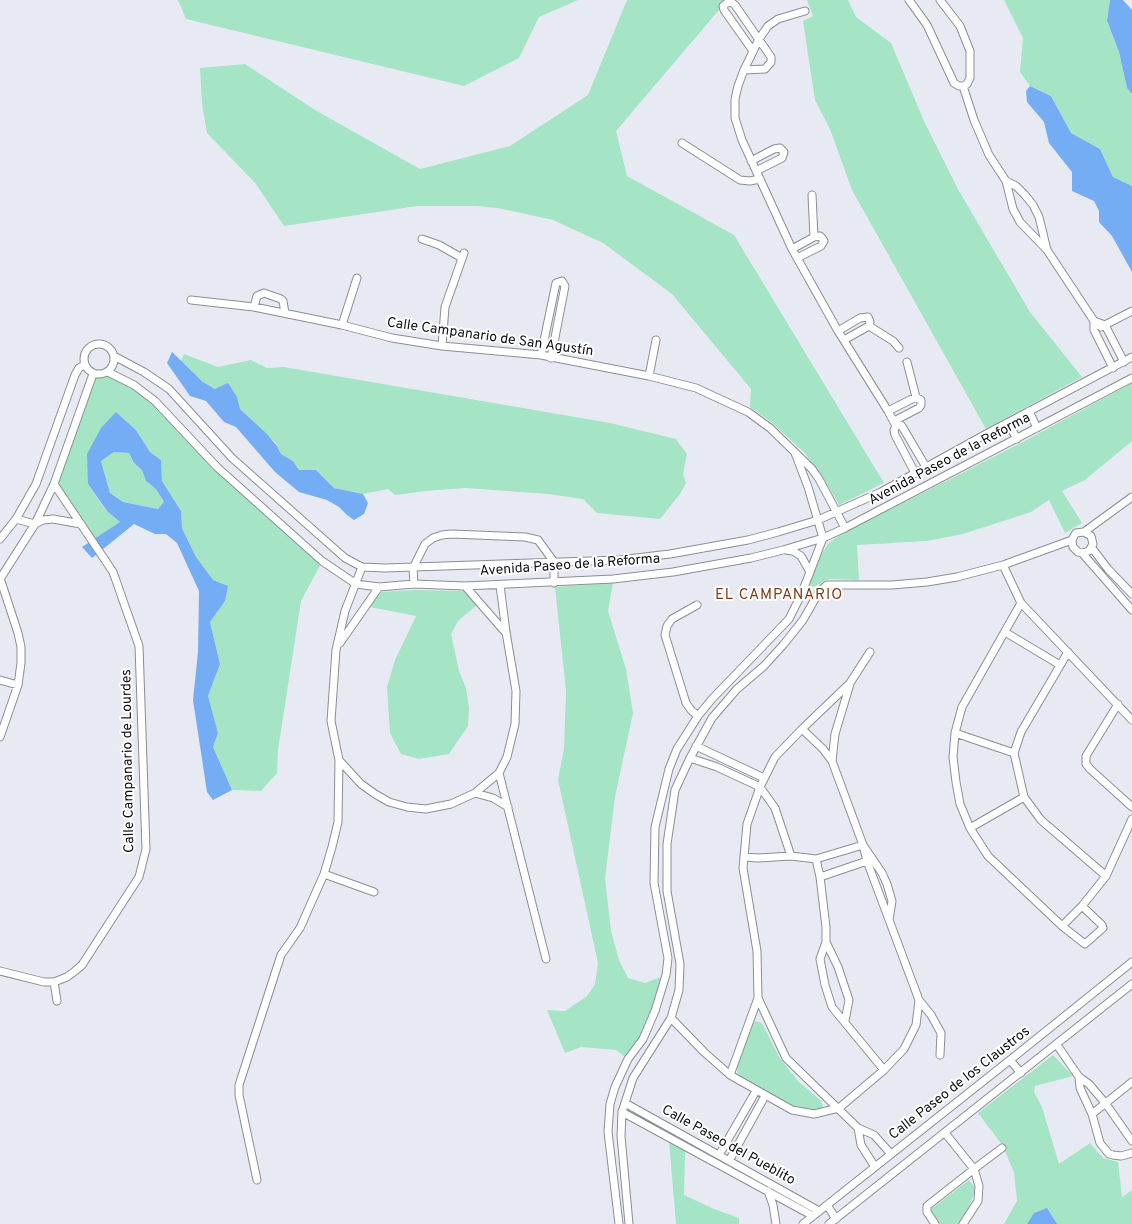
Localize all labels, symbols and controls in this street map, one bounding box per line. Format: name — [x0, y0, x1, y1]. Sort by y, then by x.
street label: Calle Campanario de San Agustín — [386, 315, 594, 361]
street label: Avenida Paseo de la Reforma — [866, 410, 1034, 510]
street label: Avenida Paseo de la Reforma — [479, 551, 661, 581]
district label: EL CAMPANARIO — [713, 587, 845, 605]
street label: Calle Campanario de Lourdes — [119, 669, 139, 853]
street label: Calle Paseo de los Claustros — [886, 1024, 1034, 1144]
street label: Calle Paseo del Pueblito — [658, 1102, 798, 1190]

